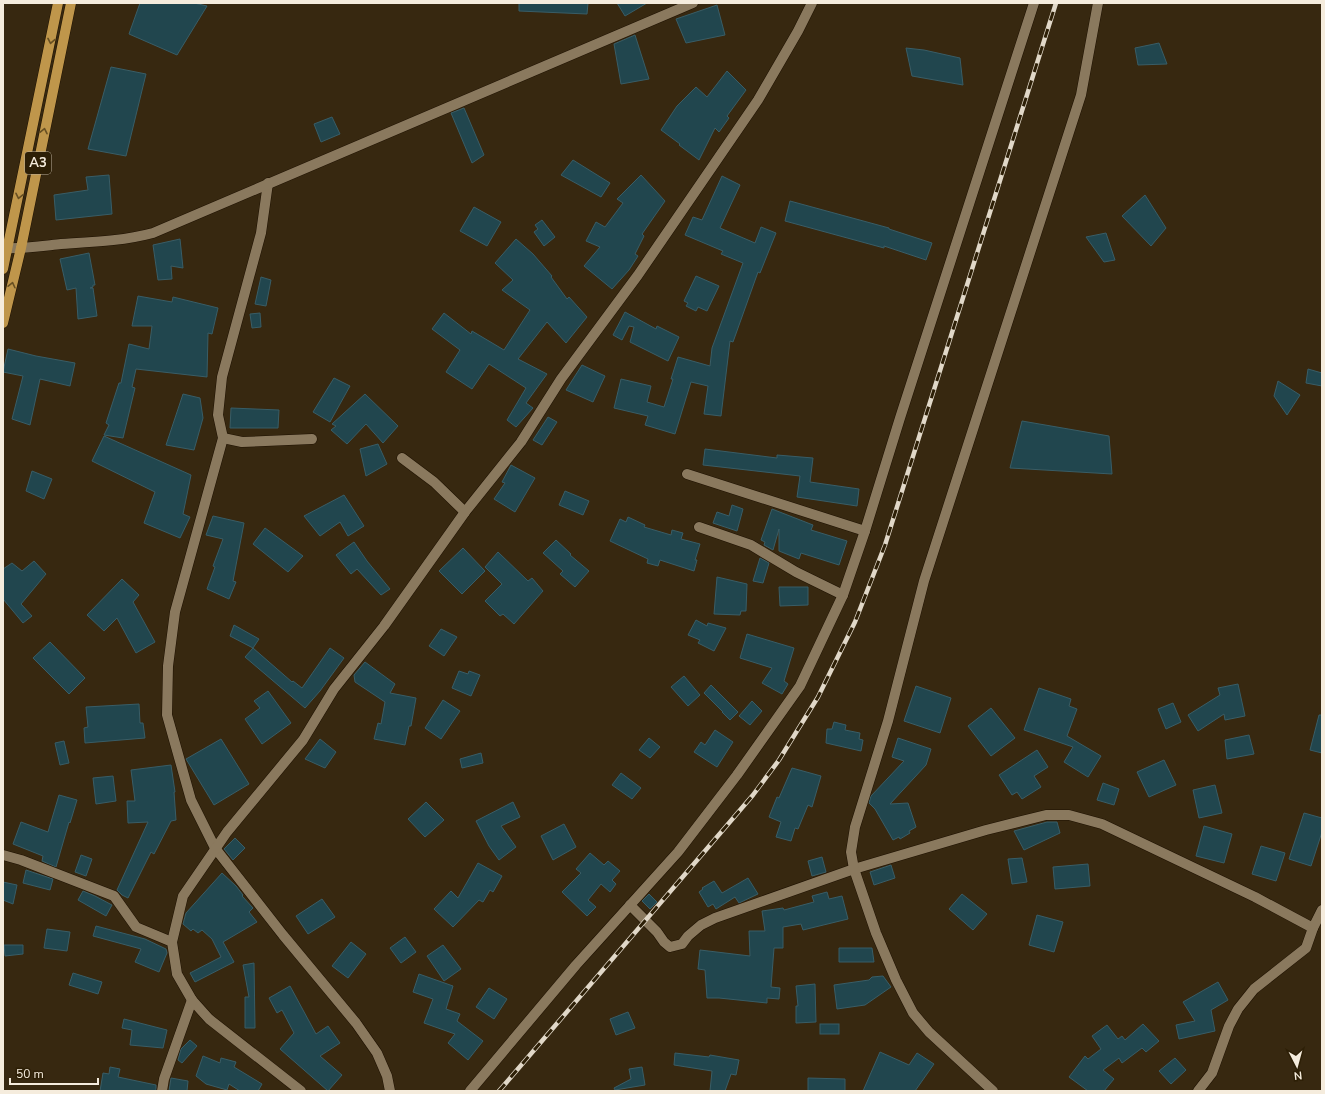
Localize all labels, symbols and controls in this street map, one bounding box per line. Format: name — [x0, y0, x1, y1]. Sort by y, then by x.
one-way arrow — [47, 38, 55, 44]
one-way arrow — [40, 128, 48, 134]
road number: A3 — [25, 152, 51, 174]
one-way arrow — [16, 193, 24, 199]
one-way arrow — [7, 282, 16, 289]
north arrow — [1277, 1046, 1317, 1086]
scale bar — [10, 1060, 98, 1086]
text: 50 m — [16, 1066, 44, 1082]
text: N — [1293, 1068, 1303, 1083]

